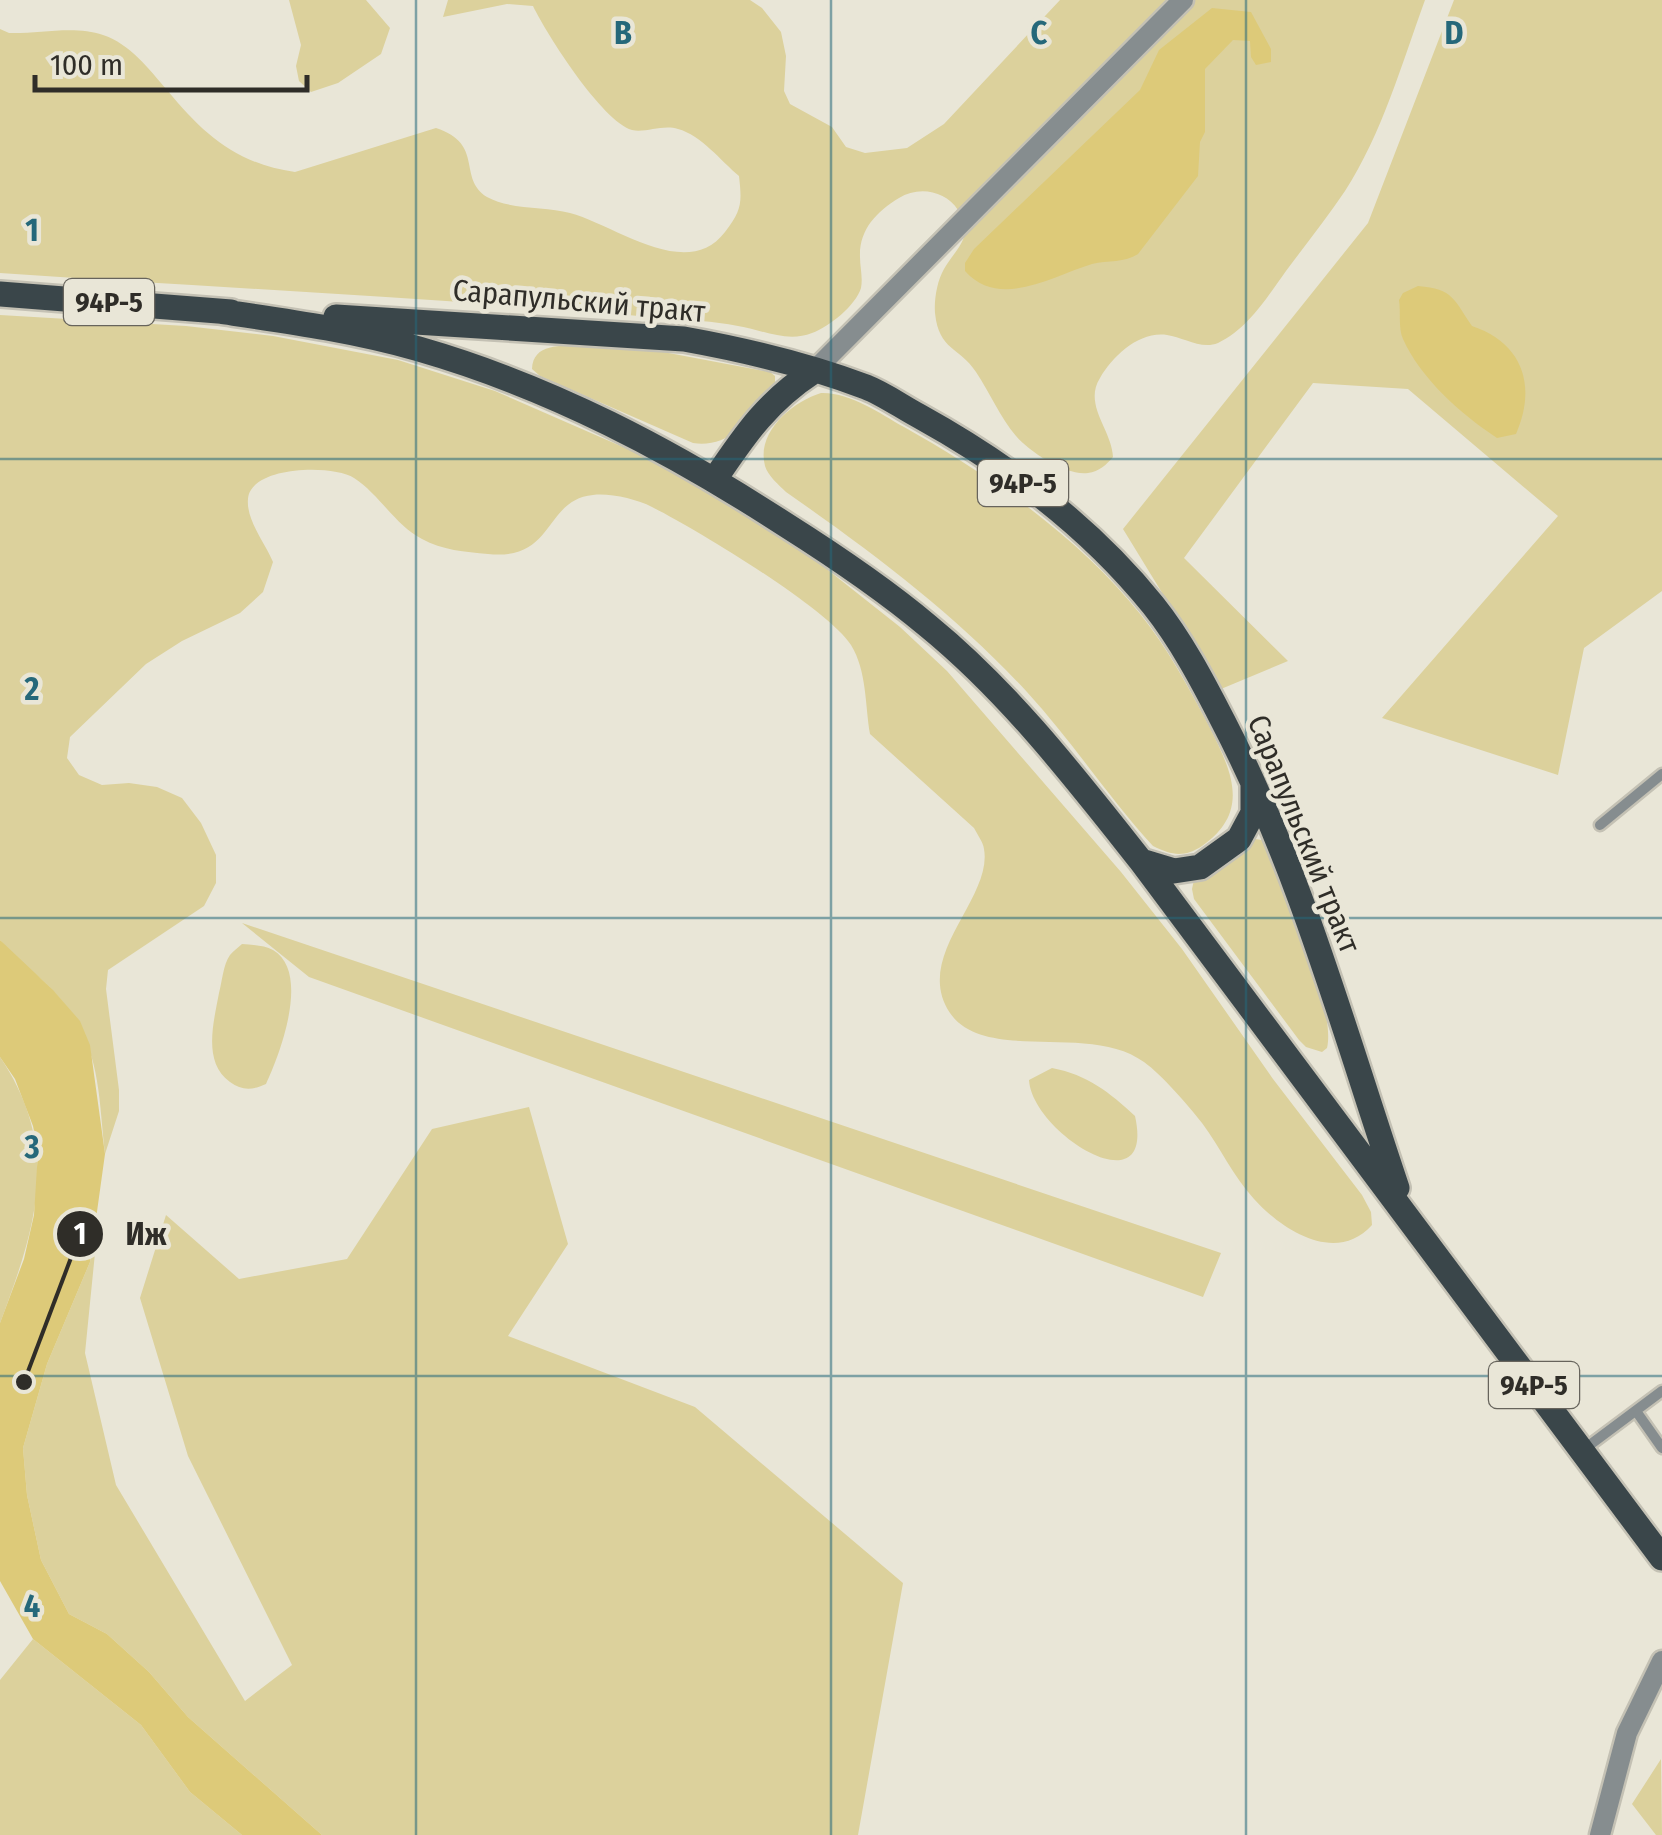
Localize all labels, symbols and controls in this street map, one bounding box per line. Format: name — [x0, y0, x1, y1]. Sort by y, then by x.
text: B — [614, 14, 632, 52]
text: C — [1031, 14, 1048, 52]
text: D — [1444, 14, 1464, 52]
scale bar — [35, 30, 308, 92]
text: 100 m — [50, 47, 123, 83]
text: 1 — [25, 211, 39, 249]
street label: Сарапульский тракт — [451, 272, 708, 330]
road number: 94Р-5 — [64, 279, 154, 325]
road number: 94Р-5 — [978, 460, 1068, 506]
text: 2 — [24, 670, 40, 708]
street label: Сарапульский тракт — [1240, 710, 1368, 959]
text: 3 — [23, 1128, 40, 1166]
callout: Иж — [55, 1203, 186, 1265]
text: Иж — [126, 1215, 167, 1253]
text: 1 — [74, 1216, 86, 1252]
road number: 94Р-5 — [1489, 1362, 1579, 1408]
text: 4 — [24, 1587, 40, 1625]

